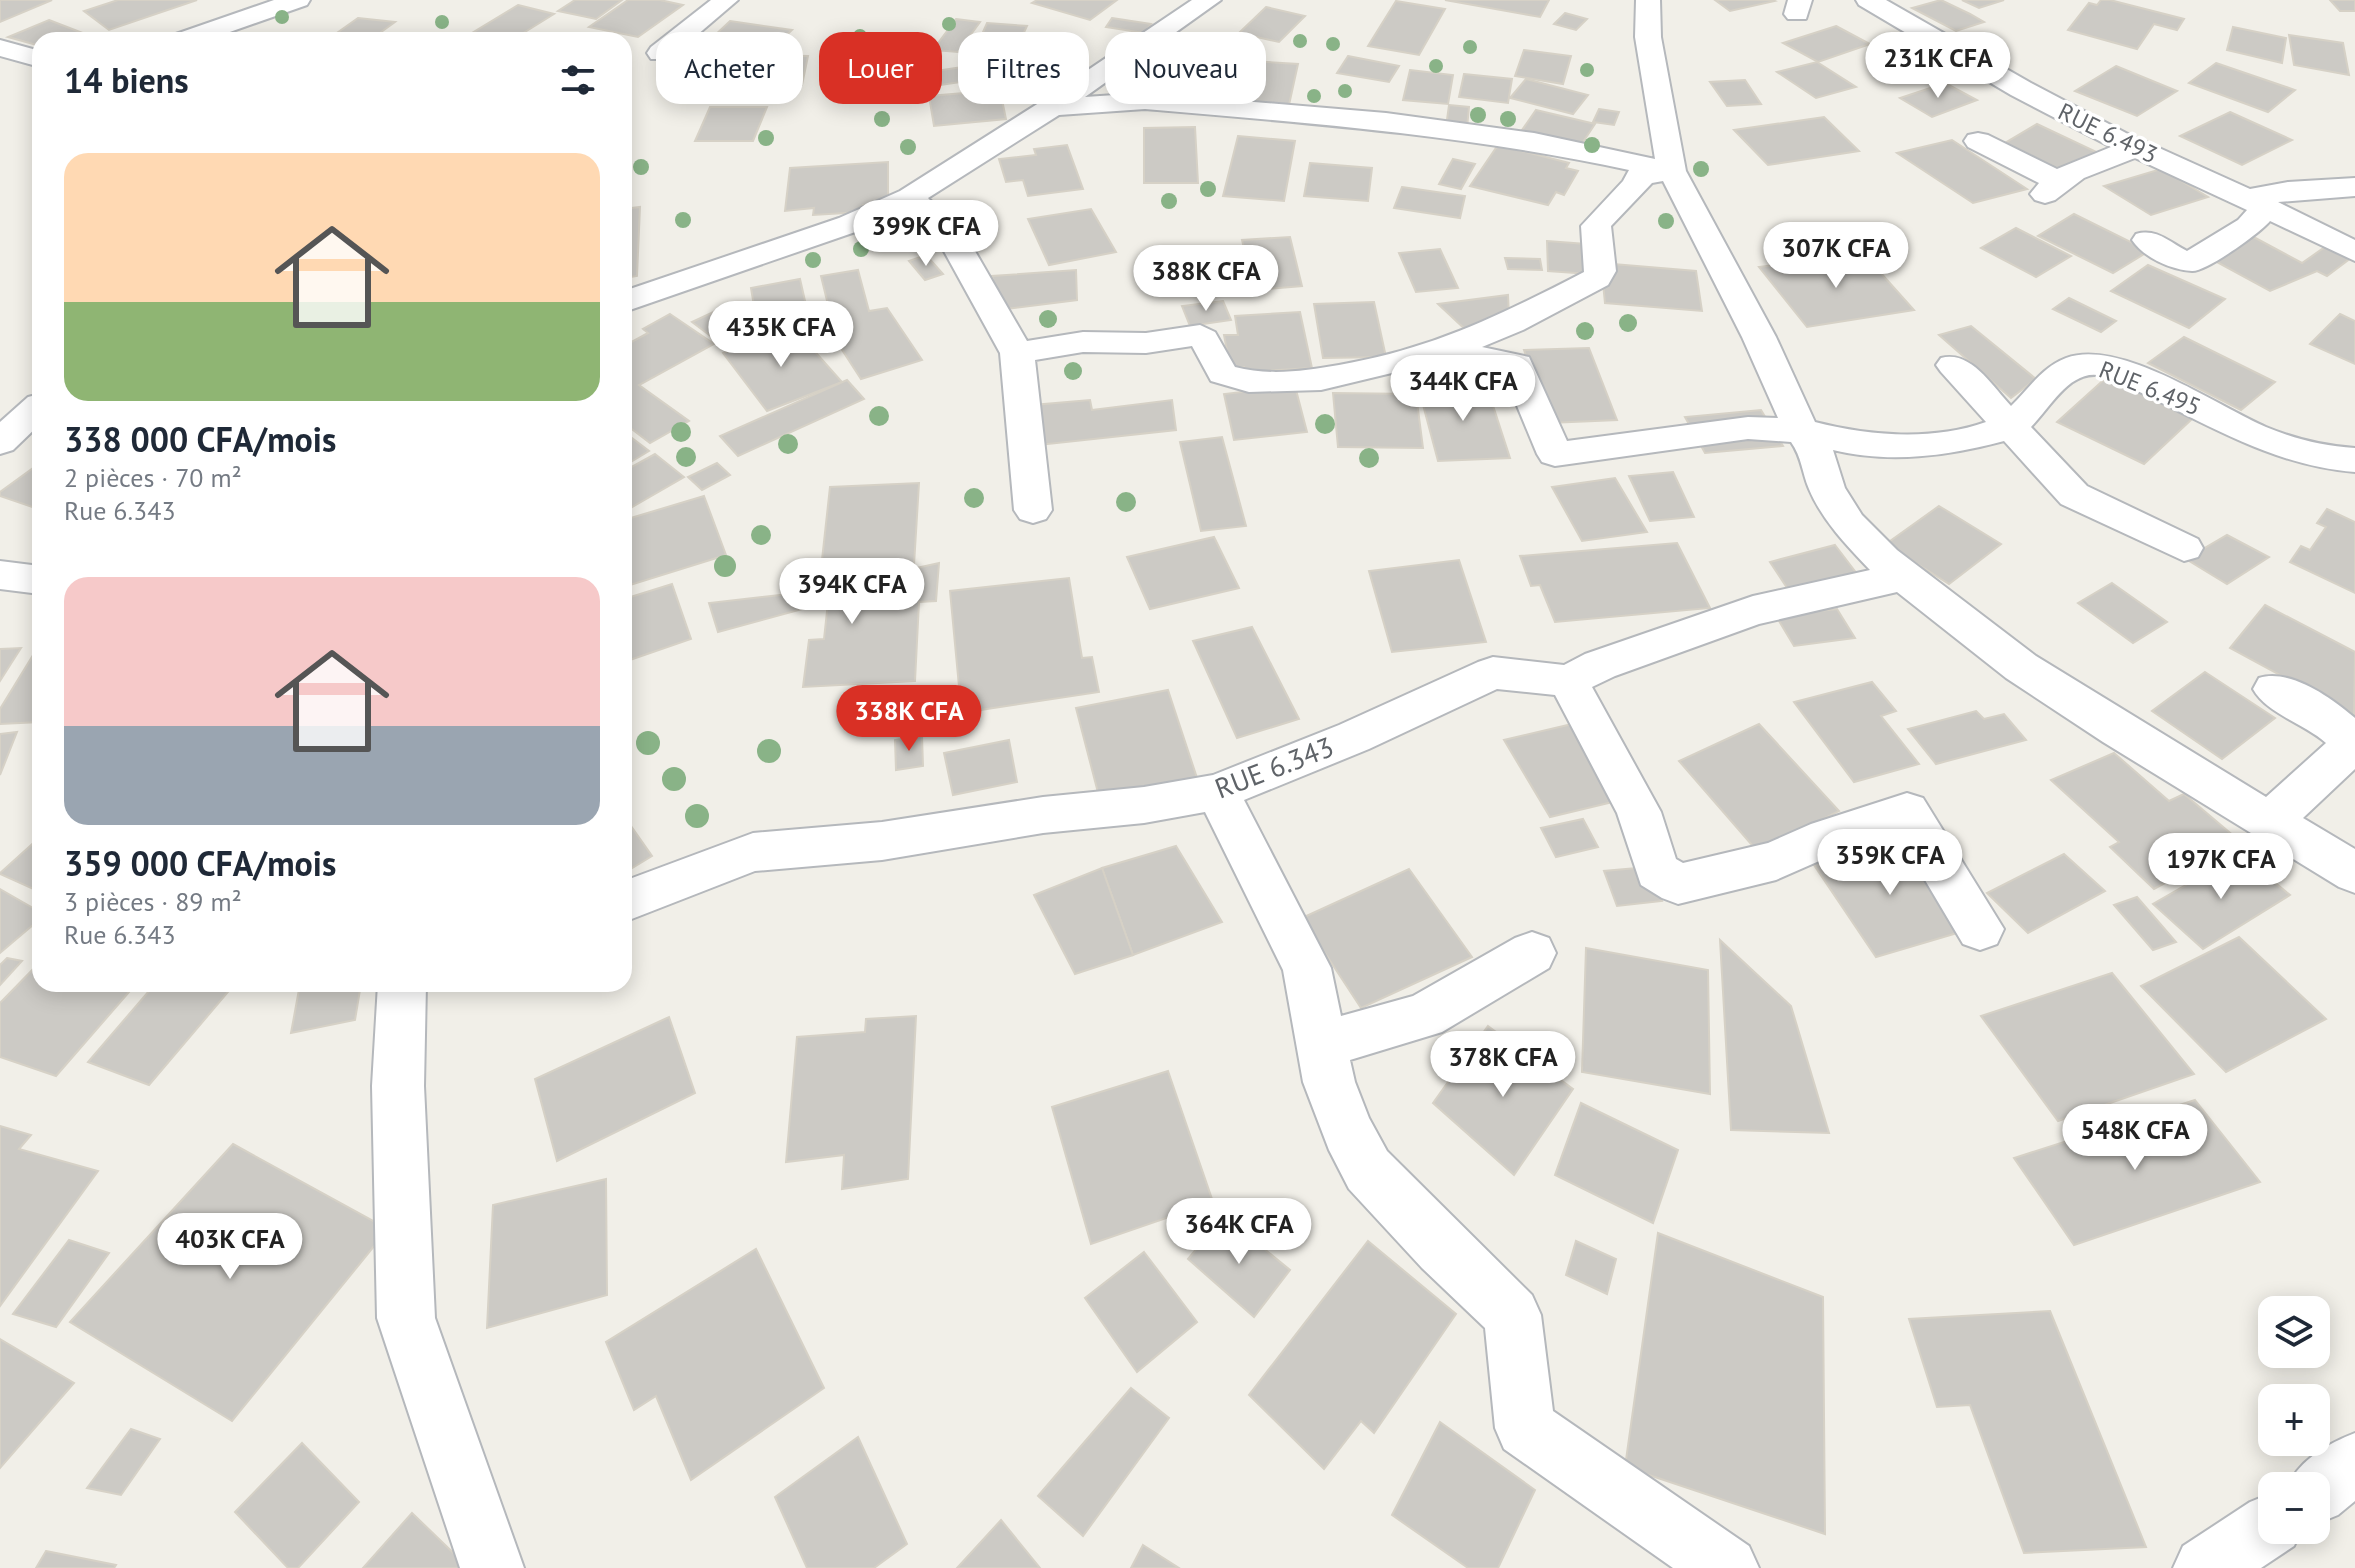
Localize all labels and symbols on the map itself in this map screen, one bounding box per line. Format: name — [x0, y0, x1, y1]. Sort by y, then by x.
pin: 231K CFA — [1855, 32, 2021, 100]
street label: RUE 6.493 — [2053, 96, 2163, 170]
pin: 399K CFA — [843, 200, 1009, 268]
pin: 307K CFA — [1753, 222, 1919, 290]
pin: 388K CFA — [1123, 245, 1289, 313]
pin: 435K CFA — [698, 301, 864, 369]
street label: RUE 6.495 — [2095, 354, 2205, 422]
pin: 344K CFA — [1380, 355, 1546, 423]
pin: 394K CFA — [769, 558, 935, 626]
pin: 338K CFA — [826, 685, 992, 753]
street label: RUE 6.343 — [1209, 727, 1339, 807]
pin: 359K CFA — [1807, 829, 1973, 897]
pin: 197K CFA — [2138, 833, 2304, 901]
pin: 378K CFA — [1420, 1031, 1586, 1099]
pin: 548K CFA — [2052, 1104, 2218, 1172]
pin: 364K CFA — [1156, 1198, 1322, 1266]
pin: 403K CFA — [147, 1213, 313, 1281]

